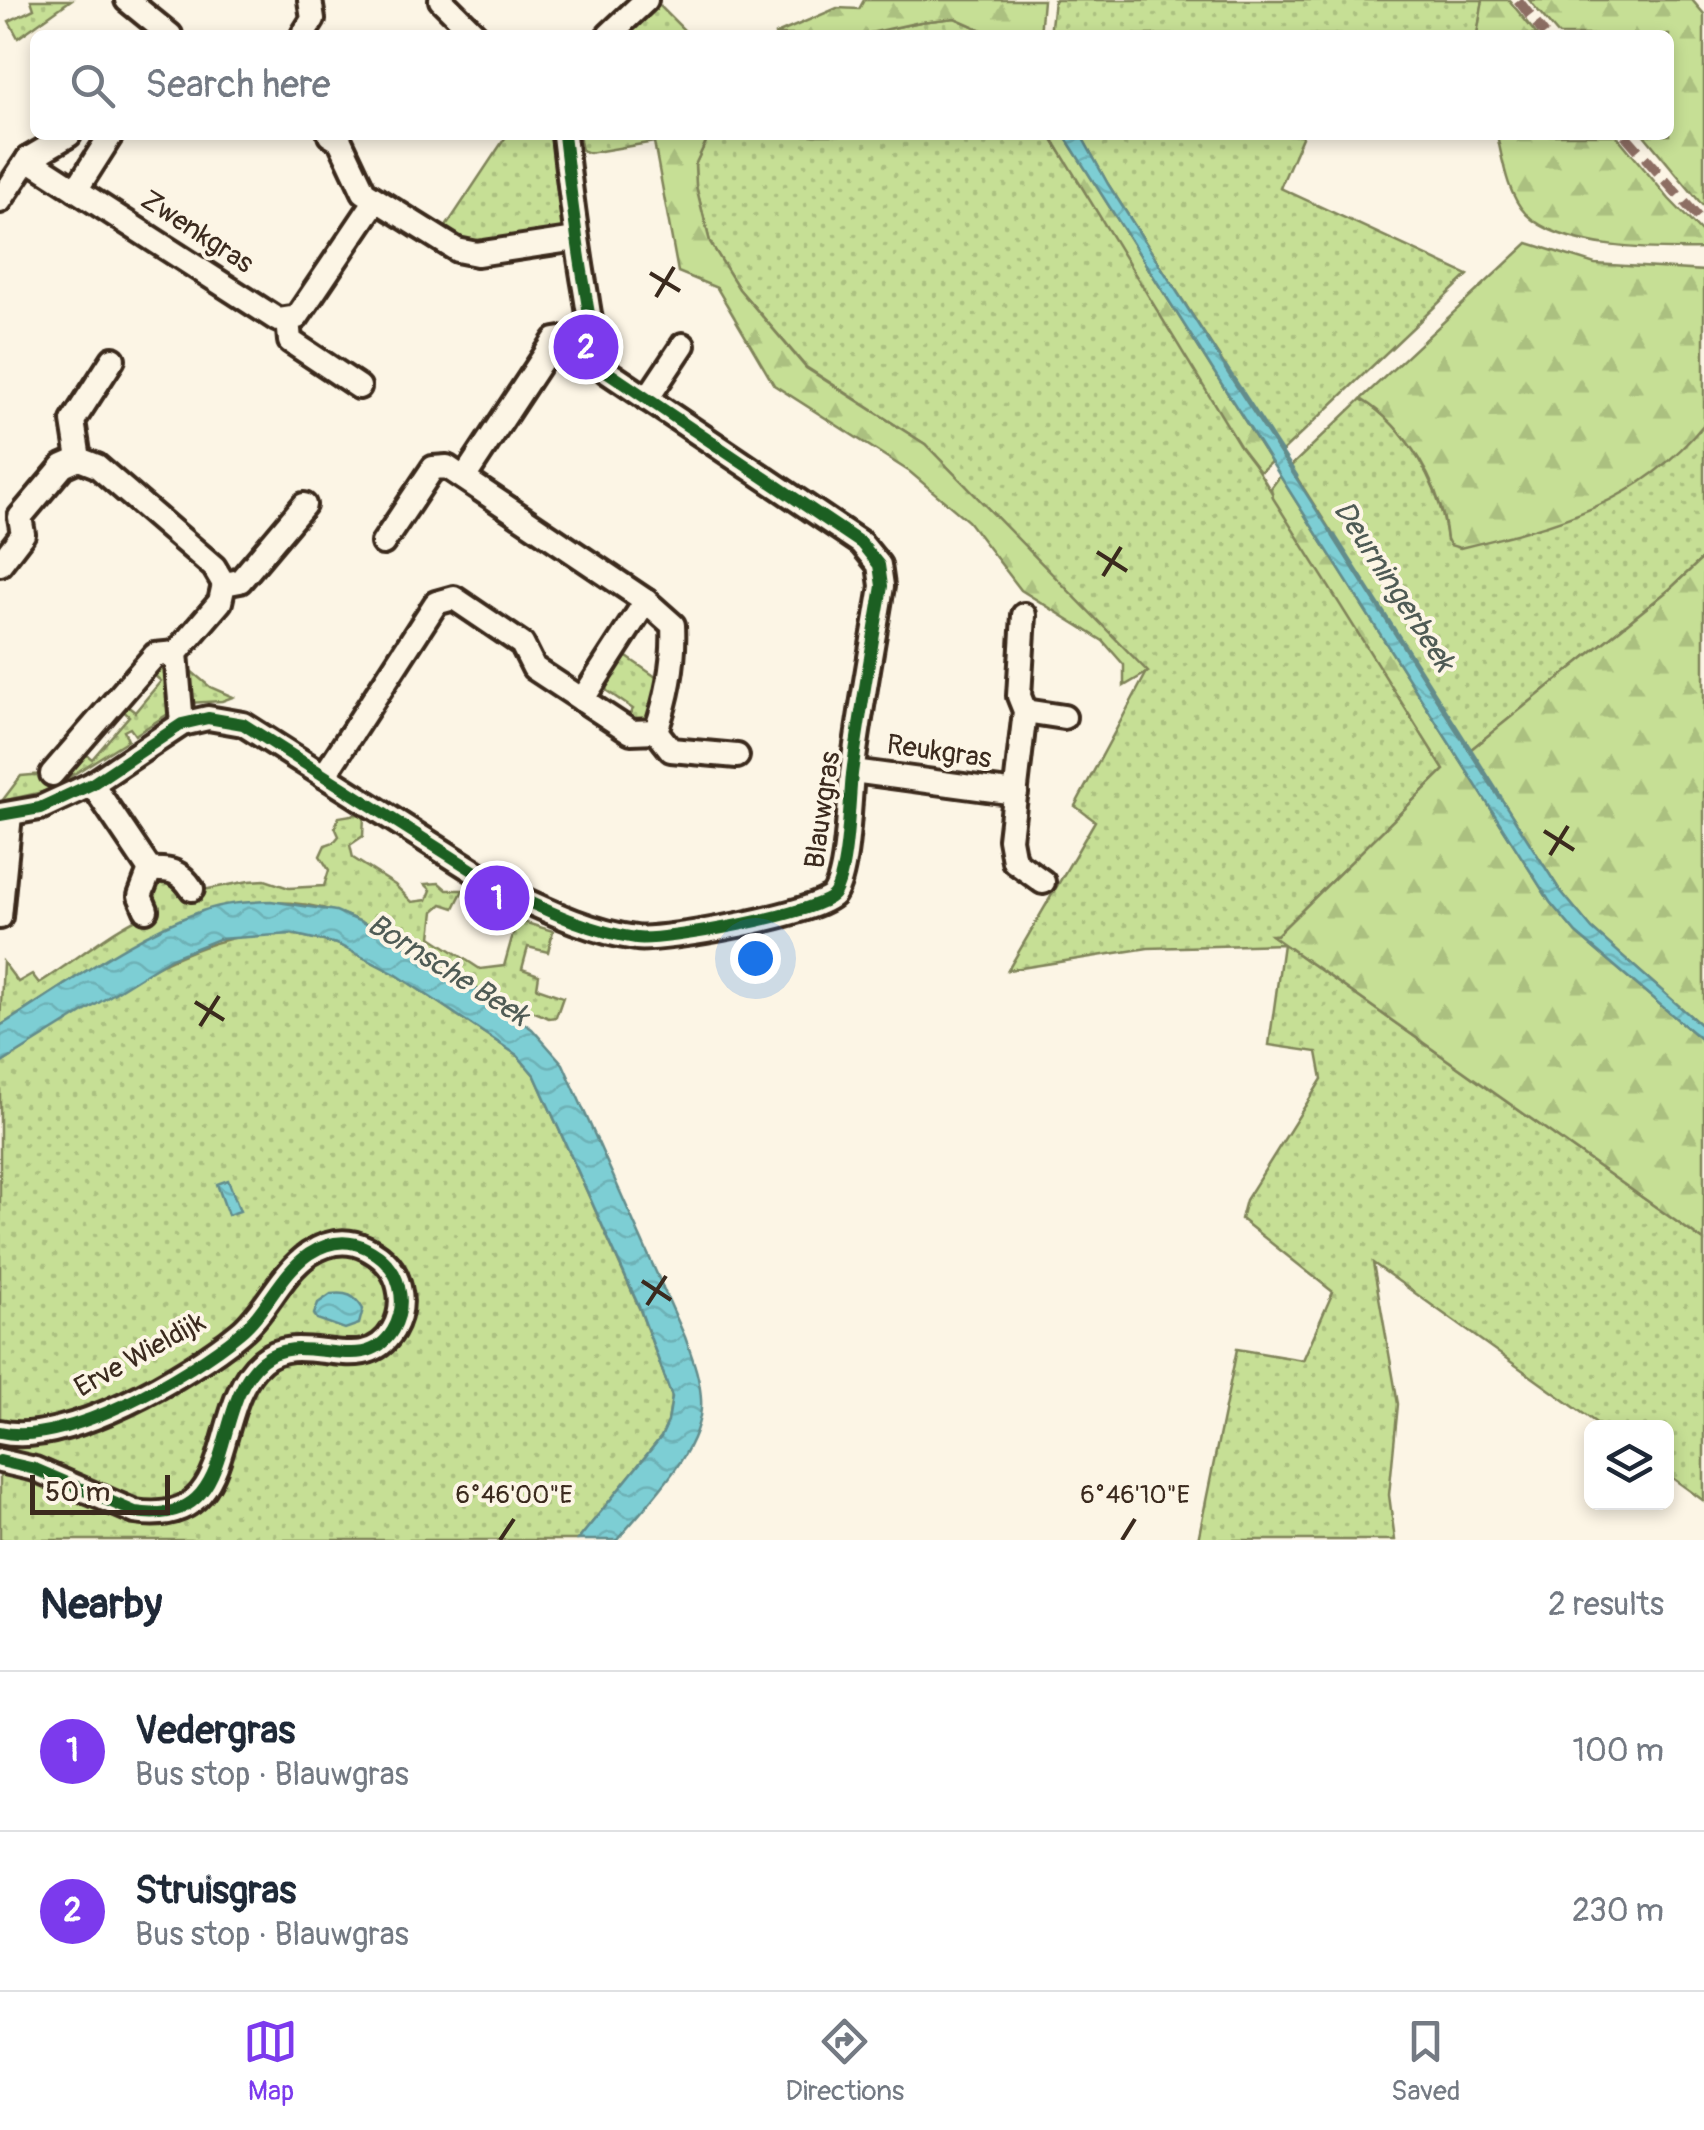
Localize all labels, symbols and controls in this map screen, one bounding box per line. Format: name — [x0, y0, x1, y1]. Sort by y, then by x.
search box — [30, 30, 1674, 140]
icon: search — [65, 58, 120, 113]
text: Search here — [145, 61, 331, 109]
street label: Zwenkgras — [134, 183, 260, 282]
pin: 2 — [554, 310, 618, 384]
water label: Deurningerbeek — [1325, 494, 1464, 680]
street label: Reukgras — [884, 727, 994, 777]
street label: Blauwgras — [797, 749, 849, 871]
pin: 1 — [464, 860, 530, 936]
water label: Bornsche Beek — [360, 906, 538, 1036]
your location — [730, 933, 781, 984]
street label: Erve Wieldijk — [68, 1305, 212, 1405]
map controls — [1584, 1420, 1674, 1510]
button: layers — [1584, 1420, 1674, 1510]
scale bar — [30, 1470, 170, 1514]
text: 50 m — [45, 1475, 110, 1510]
text: 6°46'00"E — [456, 1480, 572, 1511]
text: 6°46'10"E — [1080, 1480, 1190, 1511]
text: Nearby — [40, 1579, 162, 1631]
text: 2 results — [1548, 1585, 1664, 1625]
text: Vedergras — [135, 1707, 295, 1755]
text: 1 — [66, 1731, 79, 1771]
text: 100 m — [1572, 1731, 1664, 1771]
text: Bus stop · Blauwgras — [135, 1755, 409, 1795]
text: Struisgras — [135, 1867, 296, 1915]
text: 2 — [64, 1891, 81, 1931]
text: 230 m — [1572, 1891, 1664, 1931]
text: Bus stop · Blauwgras — [135, 1915, 409, 1955]
tab: Map — [243, 2014, 298, 2109]
tab: Directions — [785, 2014, 904, 2109]
tab: Saved — [1391, 2014, 1461, 2109]

